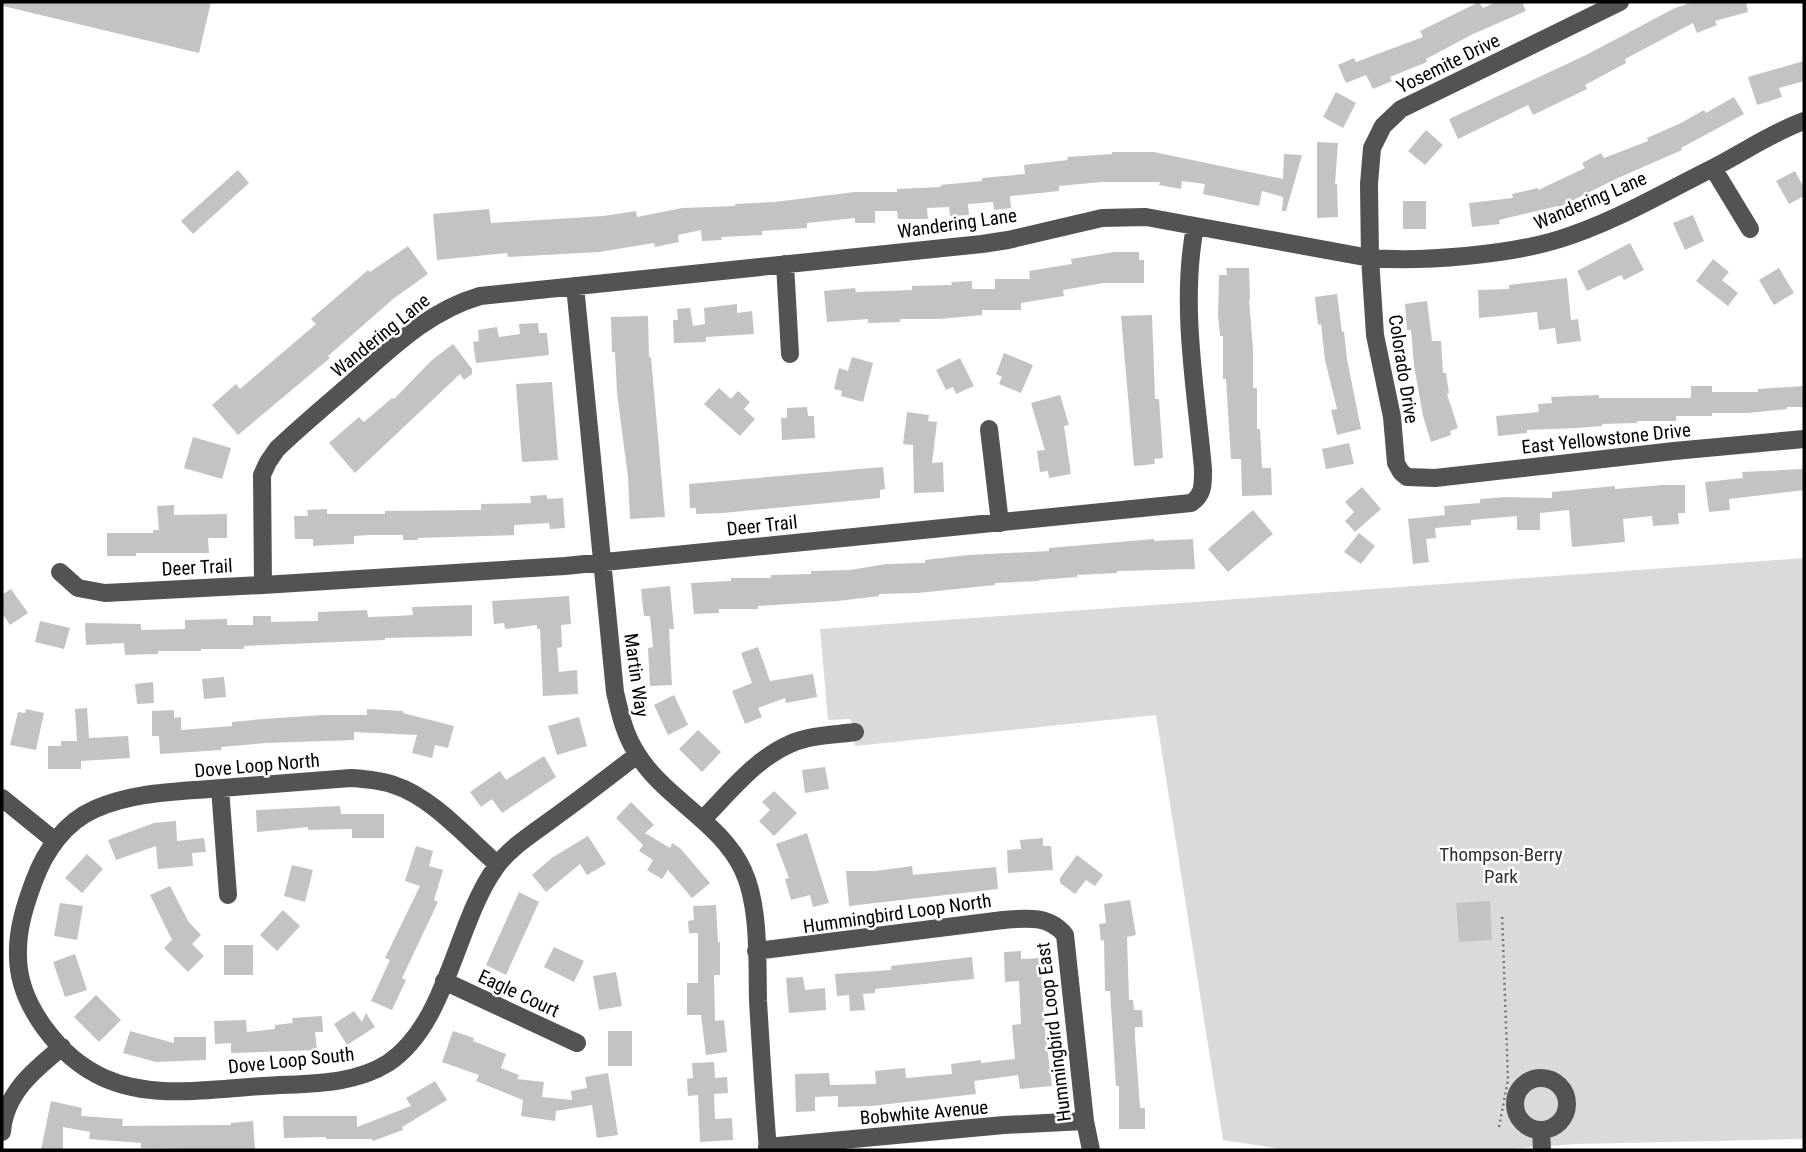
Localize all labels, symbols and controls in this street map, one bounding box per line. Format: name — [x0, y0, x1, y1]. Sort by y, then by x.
street label: Yosemite Drive — [1393, 29, 1504, 98]
street label: Wandering Lane — [1530, 166, 1650, 235]
street label: Wandering Lane — [896, 204, 1018, 243]
street label: Wandering Lane — [326, 289, 434, 382]
street label: Colorado Drive — [1384, 313, 1423, 425]
street label: East Yellowstone Drive — [1520, 418, 1692, 459]
street label: Deer Trail — [726, 510, 798, 541]
street label: Deer Trail — [161, 554, 233, 581]
street label: Martin Way — [619, 632, 654, 718]
street label: Dove Loop North — [193, 749, 321, 782]
park label: Thompson-Berry Park — [1439, 843, 1563, 888]
street label: Hummingbird Loop North — [801, 889, 993, 938]
street label: Hummingbird Loop East — [1031, 941, 1076, 1123]
street label: Eagle Court — [475, 965, 563, 1022]
street label: Dove Loop South — [227, 1042, 355, 1079]
street label: Bobwhite Avenue — [859, 1095, 989, 1130]

